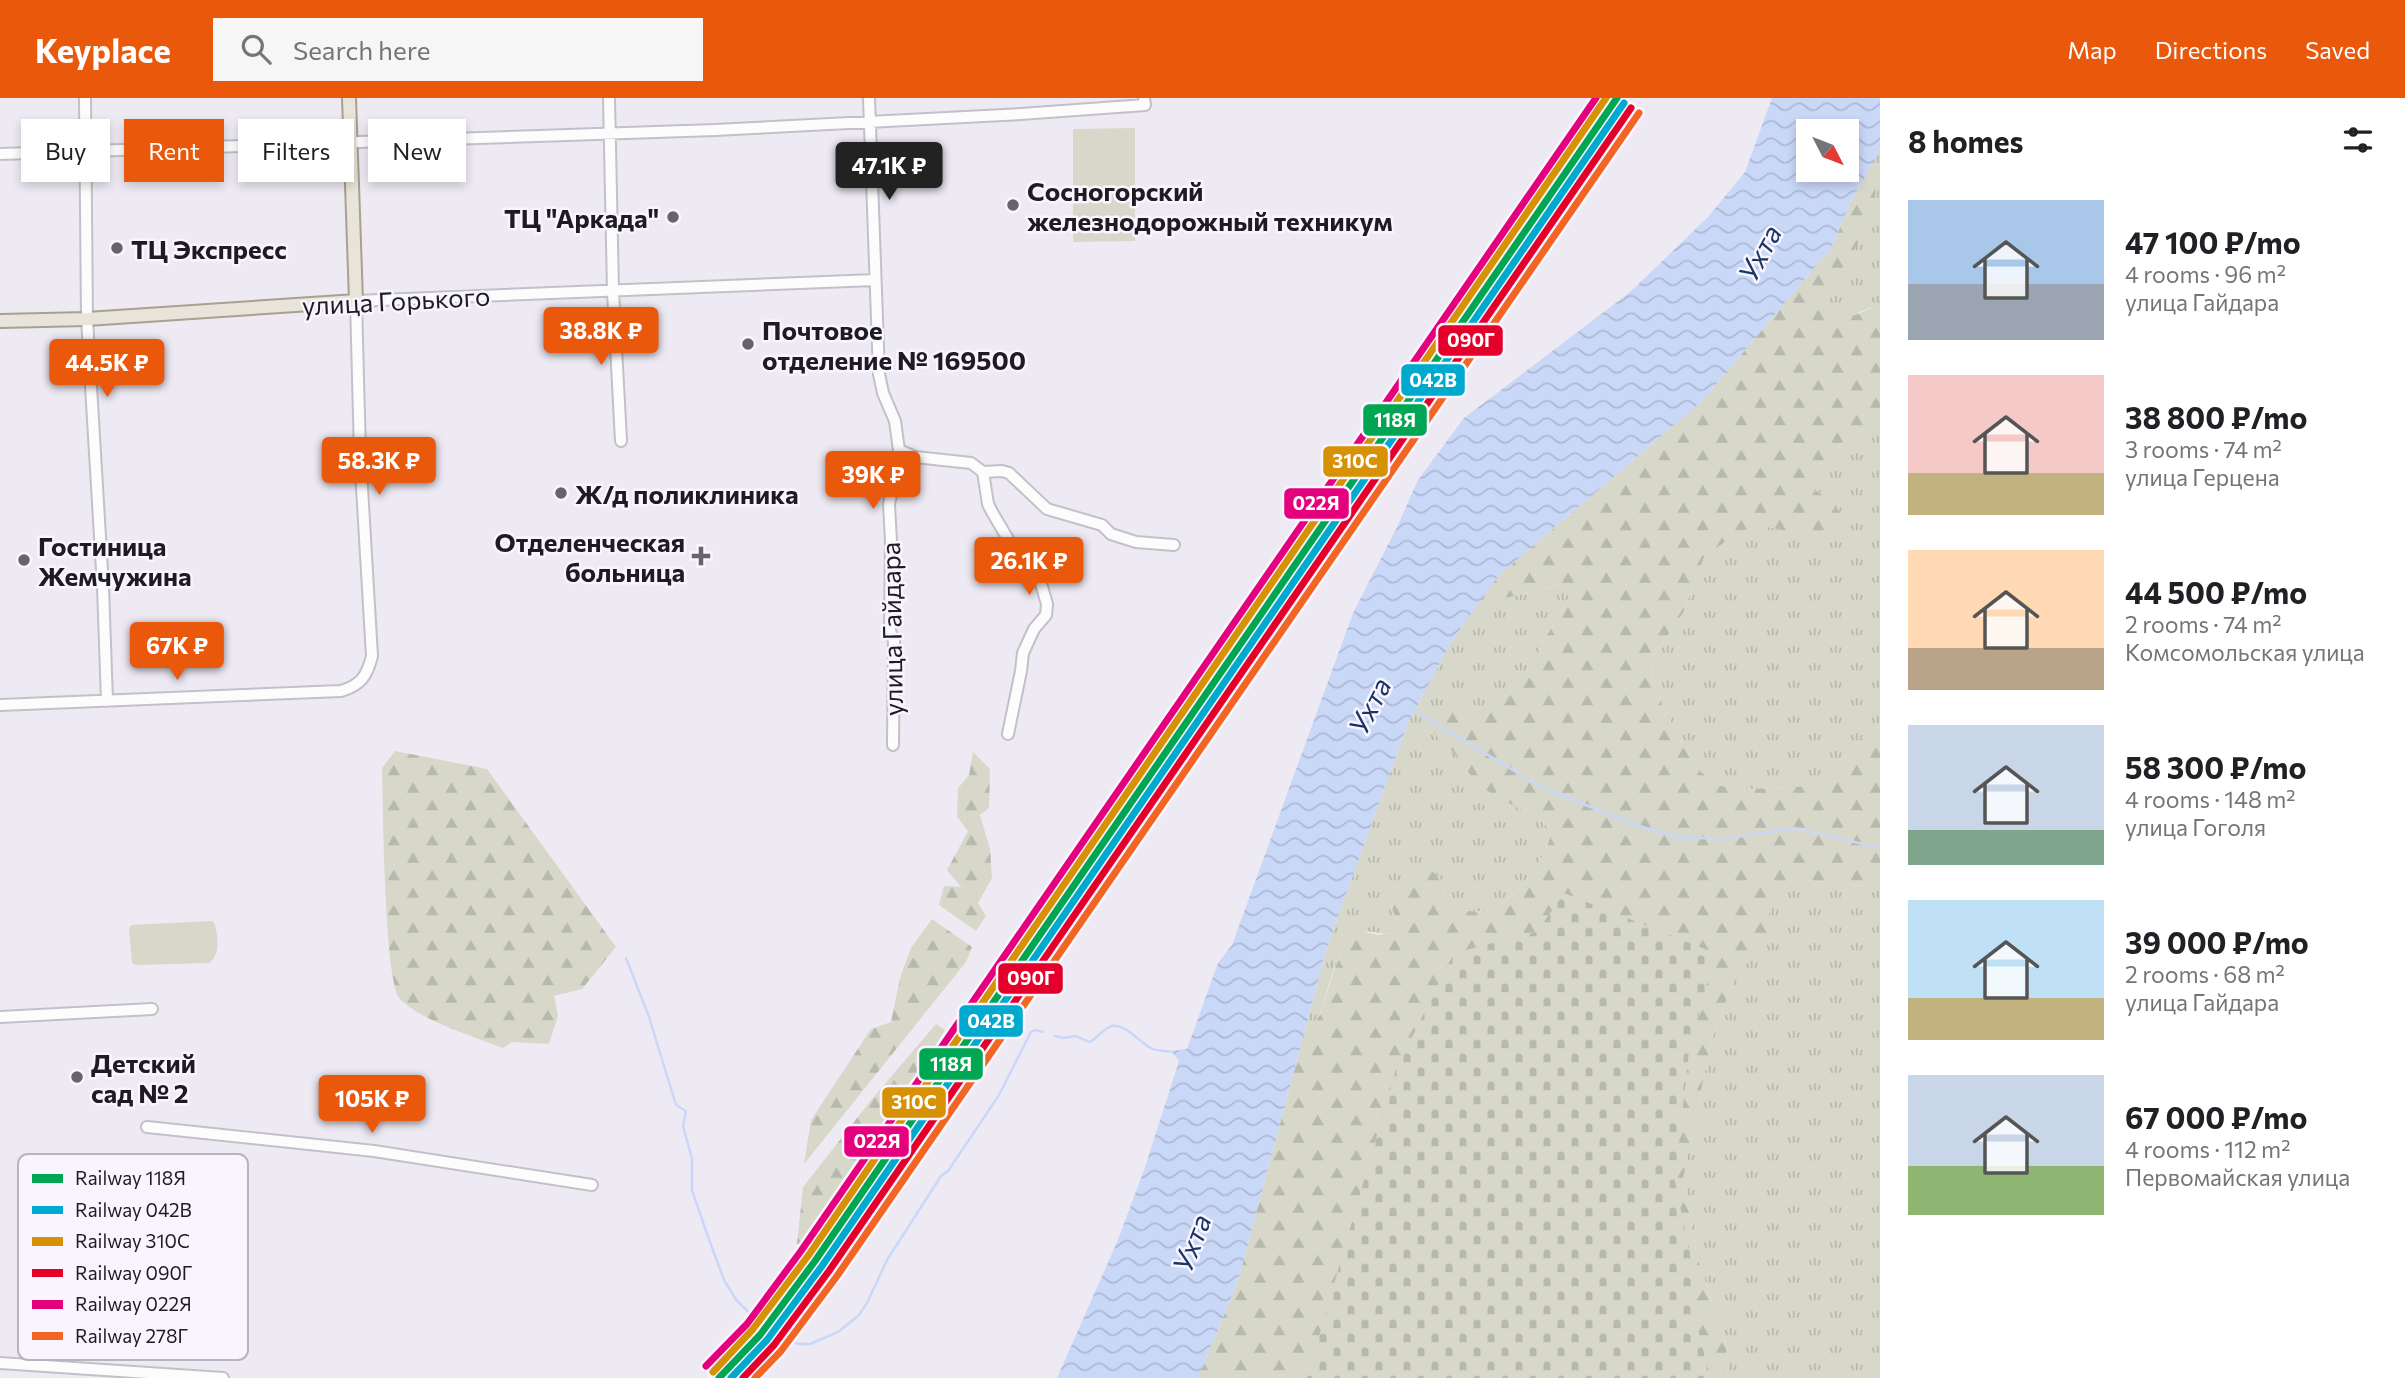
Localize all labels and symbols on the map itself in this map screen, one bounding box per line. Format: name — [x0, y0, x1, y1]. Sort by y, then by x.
north arrow — [1796, 119, 1858, 182]
pin: 47.1K ₽ — [824, 142, 954, 202]
place label: Сосногорский железнодорожный техникум — [1027, 175, 1393, 236]
marker: Сосногорский железнодорожный техникум — [1005, 197, 1021, 213]
place label: ТЦ "Аркада" — [504, 202, 659, 233]
marker: ТЦ "Аркада" — [665, 209, 681, 225]
water label: Ухта — [1730, 219, 1788, 287]
place label: ТЦ Экспресс — [131, 233, 287, 264]
marker: ТЦ Экспресс — [109, 240, 125, 256]
street label: улица Горького — [301, 280, 491, 320]
pin: 38.8K ₽ — [536, 308, 666, 367]
place label: Почтовое отделение № 169500 — [762, 314, 1026, 375]
line badge: 090Г — [1437, 324, 1504, 357]
text: 090Г — [1447, 328, 1495, 351]
marker: Почтовое отделение № 169500 — [740, 336, 756, 352]
pin: 44.5K ₽ — [42, 340, 172, 399]
line badge: 042В — [1400, 363, 1466, 397]
text: 042В — [1409, 368, 1457, 391]
line badge: 118Я — [1362, 403, 1428, 437]
text: 118Я — [1374, 408, 1416, 431]
pin: 58.3K ₽ — [314, 438, 444, 497]
line badge: 310С — [1322, 445, 1389, 478]
text: 310С — [1332, 449, 1378, 472]
pin: 39K ₽ — [824, 452, 922, 511]
place label: Ж/д поликлиника — [575, 478, 799, 509]
marker: Ж/д поликлиника — [553, 485, 569, 501]
line badge: 022Я — [1283, 487, 1350, 520]
text: 022Я — [1292, 491, 1340, 514]
place label: Отделенческая больница — [495, 526, 685, 587]
place label: Гостиница Жемчужина — [38, 530, 192, 591]
pin: 26.1K ₽ — [964, 538, 1094, 597]
street label: улица Гайдара — [874, 542, 908, 716]
marker: Отделенческая больница — [691, 546, 711, 566]
marker: Гостиница Жемчужина — [16, 552, 32, 568]
pin: 67K ₽ — [128, 622, 226, 682]
water label: Ухта — [1340, 672, 1398, 740]
line badge: 090Г — [997, 962, 1064, 995]
text: 090Г — [1007, 966, 1055, 989]
line badge: 042В — [958, 1004, 1024, 1038]
text: 042В — [967, 1009, 1015, 1032]
place label: Детский сад № 2 — [91, 1047, 196, 1108]
line badge: 118Я — [918, 1047, 984, 1081]
text: 118Я — [930, 1052, 972, 1075]
marker: Детский сад № 2 — [69, 1069, 85, 1085]
pin: 105K ₽ — [315, 1076, 429, 1135]
line badge: 310С — [881, 1086, 947, 1119]
text: 310С — [891, 1090, 937, 1113]
line badge: 022Я — [843, 1125, 910, 1158]
text: 022Я — [853, 1129, 901, 1152]
legend — [18, 1154, 248, 1360]
text: Railway 118Я — [75, 1166, 186, 1189]
text: Railway 042В — [75, 1198, 192, 1221]
water label: Ухта — [1164, 1209, 1218, 1277]
text: Railway 310С — [75, 1229, 190, 1252]
text: Railway 090Г — [75, 1261, 193, 1284]
text: Railway 022Я — [75, 1292, 192, 1315]
text: Railway 278Г — [75, 1324, 188, 1347]

